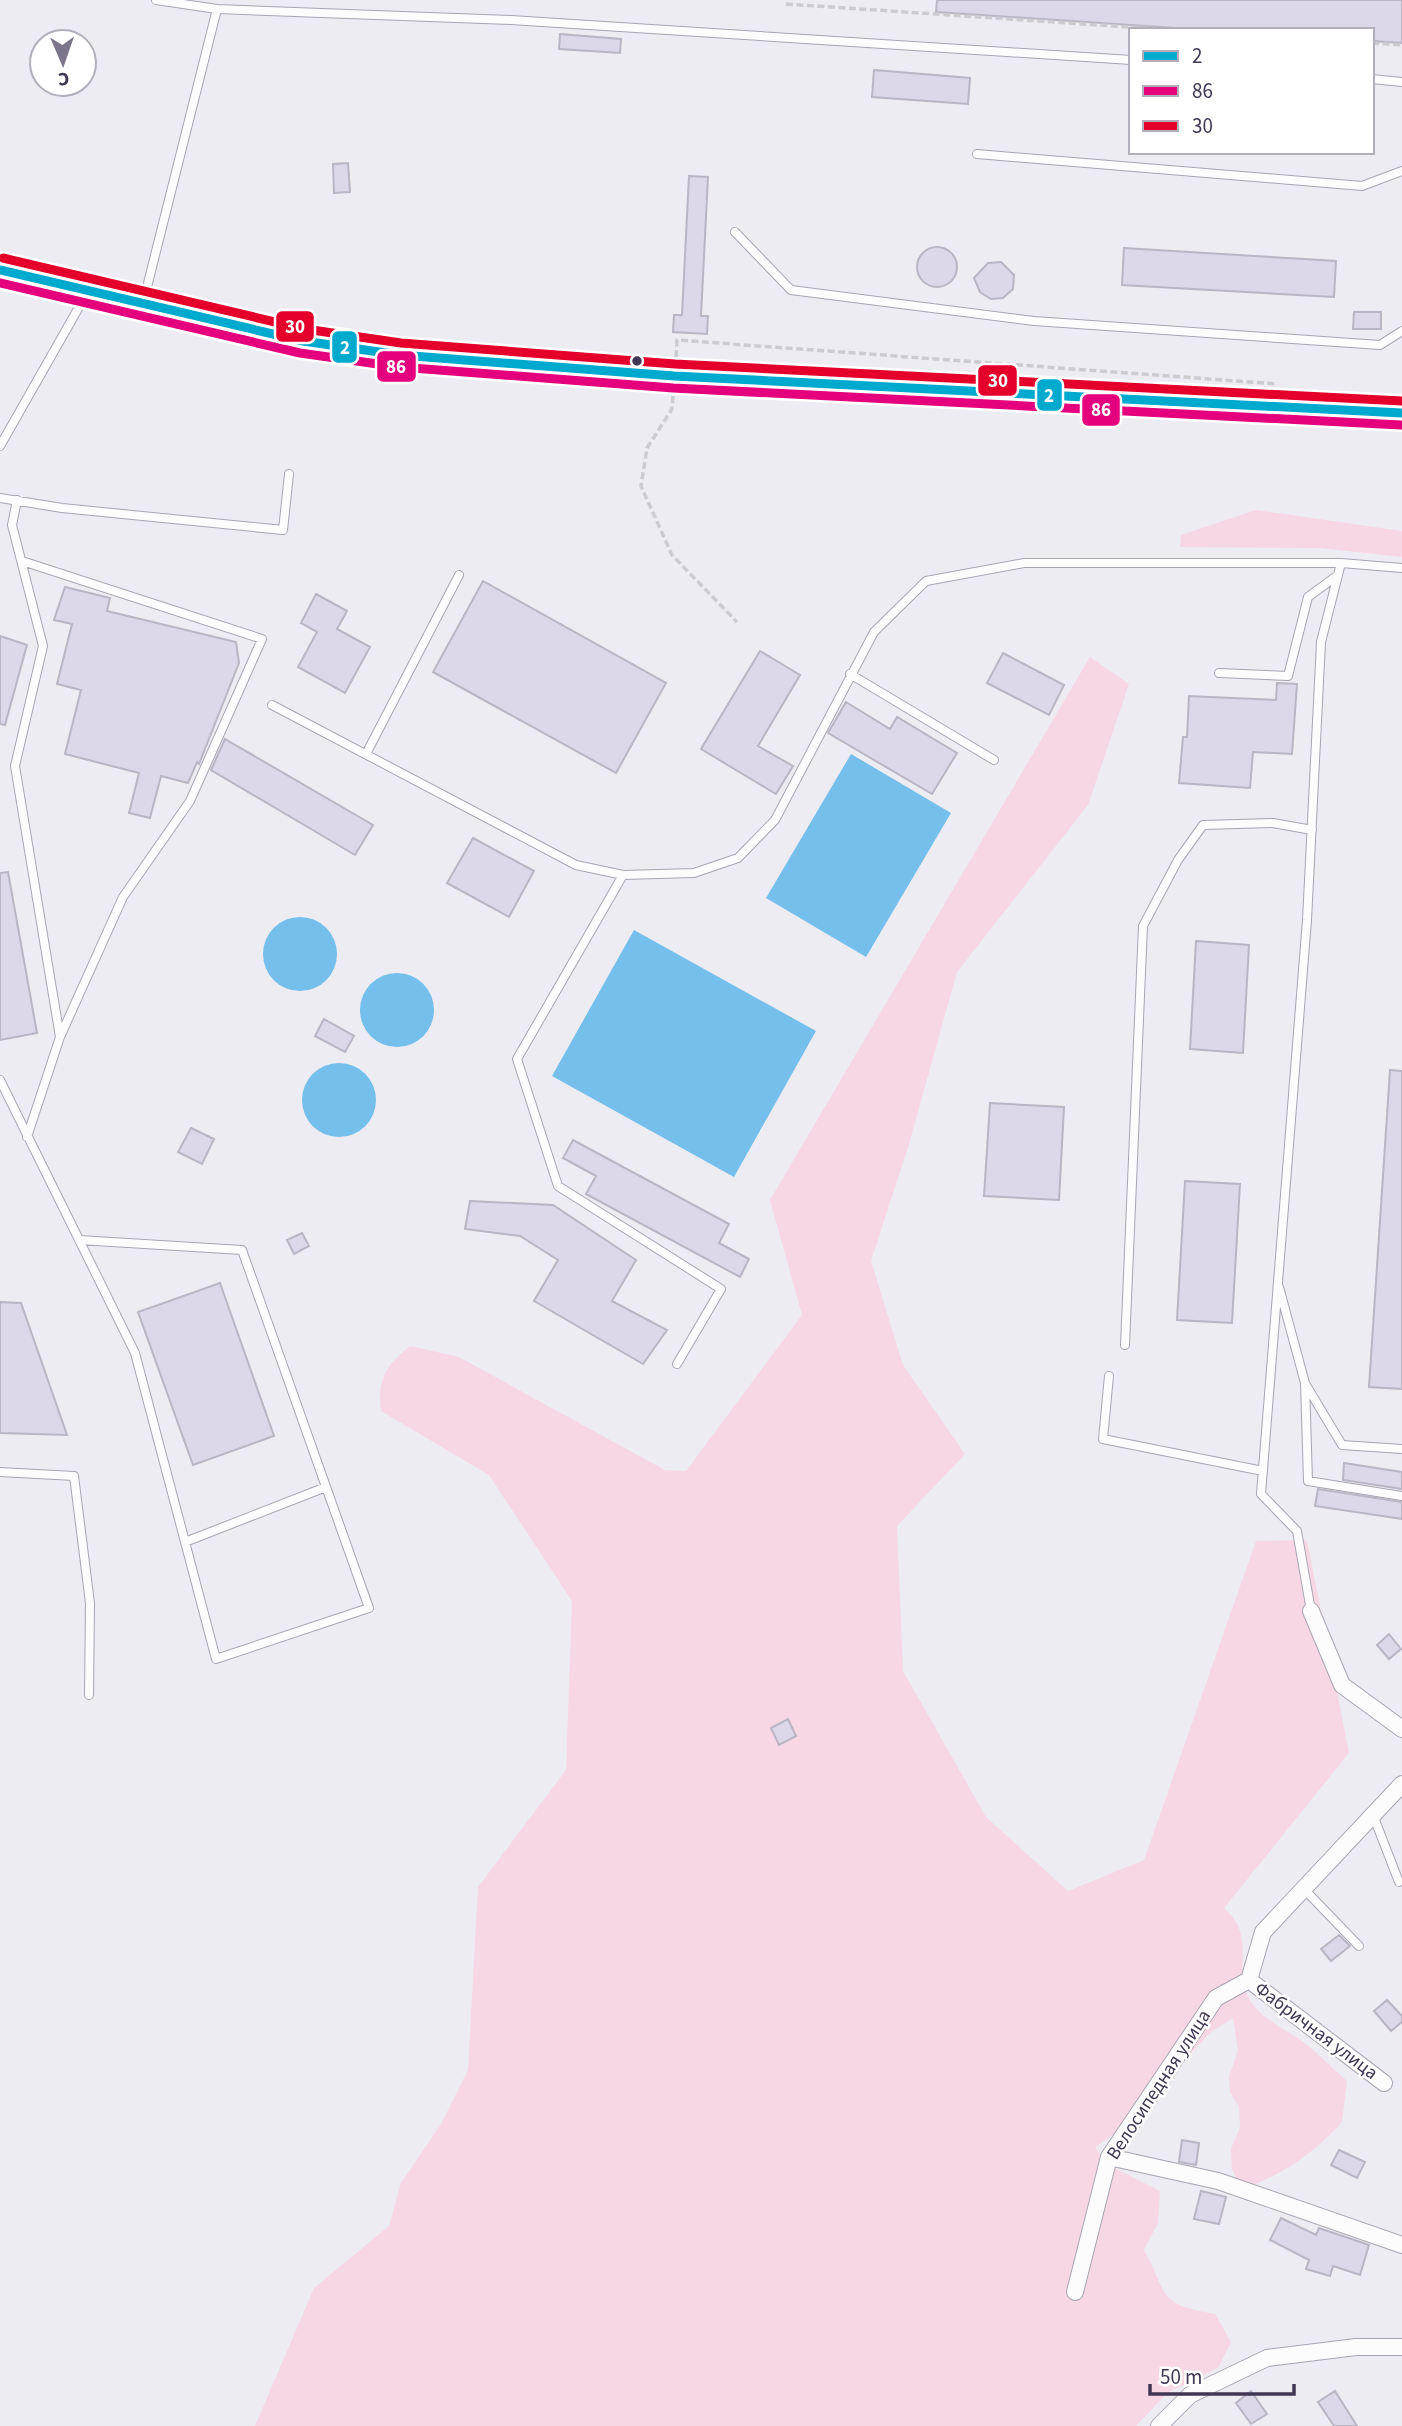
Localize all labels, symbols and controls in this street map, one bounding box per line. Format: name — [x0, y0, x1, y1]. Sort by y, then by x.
north arrow — [28, 28, 98, 98]
legend — [1129, 28, 1374, 154]
text: 2 — [1192, 41, 1202, 71]
text: С — [58, 65, 70, 92]
text: 86 — [1192, 76, 1213, 106]
text: 30 — [1192, 111, 1213, 141]
line badge: 30 — [275, 310, 315, 343]
text: 30 — [285, 314, 305, 341]
line badge: 2 — [331, 330, 358, 364]
text: 2 — [340, 335, 350, 362]
line badge: 86 — [376, 350, 417, 383]
text: 86 — [386, 354, 406, 381]
unlabelled marker — [630, 354, 644, 368]
line badge: 30 — [977, 364, 1018, 397]
text: 30 — [988, 368, 1008, 395]
line badge: 2 — [1036, 378, 1063, 412]
text: 2 — [1044, 383, 1054, 410]
line badge: 86 — [1081, 393, 1121, 427]
text: 86 — [1091, 397, 1111, 424]
street label: Фабричная улица — [1249, 1976, 1383, 2086]
street label: Велосипедная улица — [1100, 2005, 1218, 2165]
scale bar — [1150, 2352, 1294, 2396]
text: 50 m — [1160, 2362, 1202, 2392]

